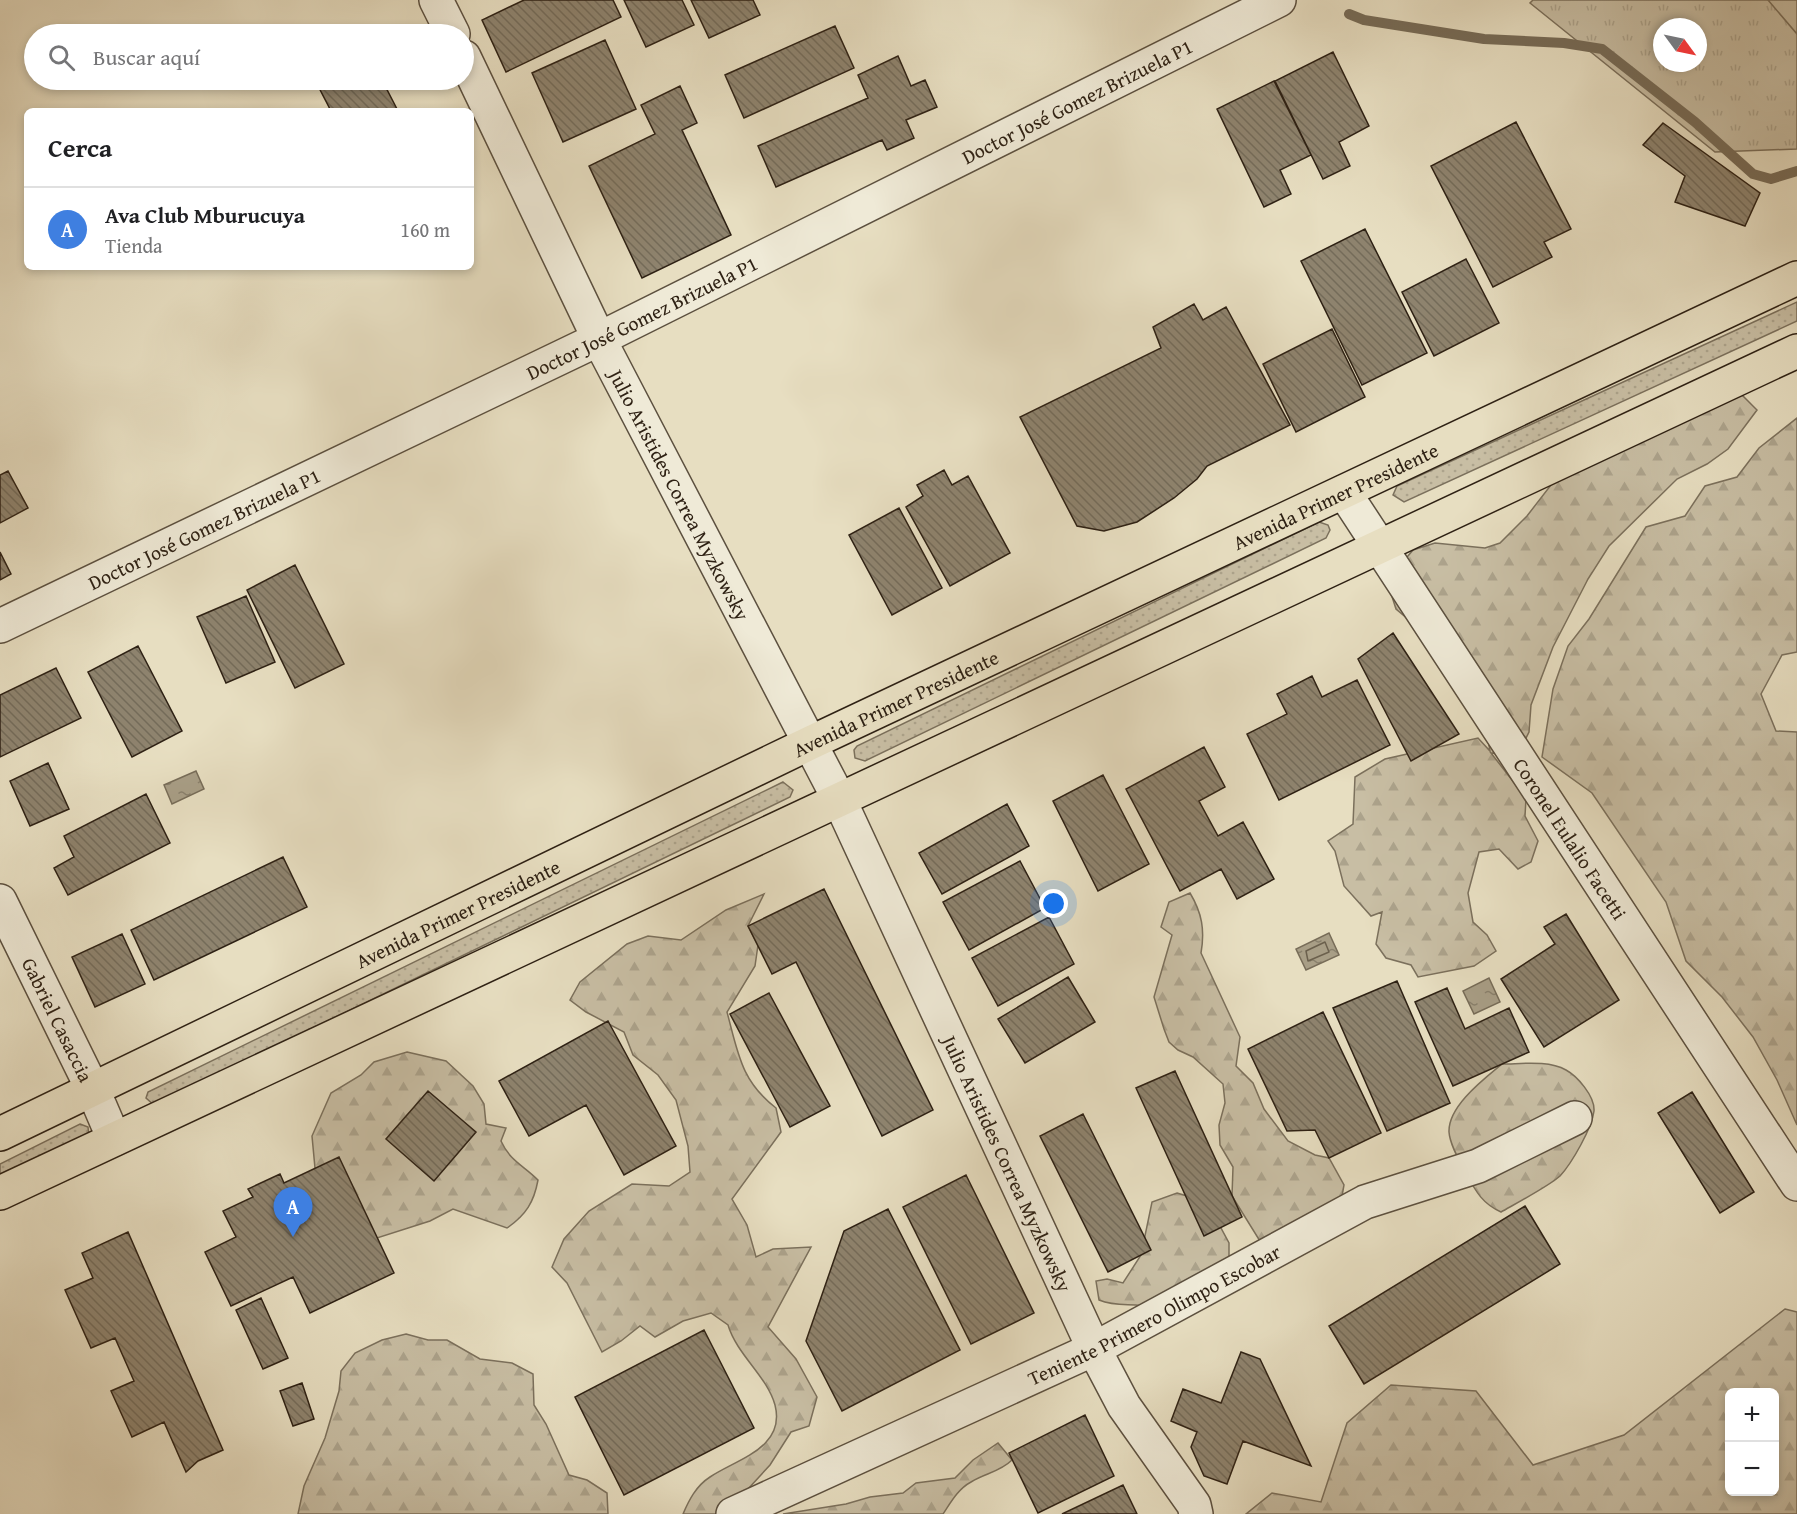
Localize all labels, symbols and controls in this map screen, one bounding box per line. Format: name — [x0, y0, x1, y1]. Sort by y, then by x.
north arrow — [1653, 18, 1707, 72]
search box — [24, 24, 474, 90]
street label: Doctor José Gomez Brizuela P1 — [956, 31, 1197, 171]
icon: search — [45, 41, 78, 74]
text: Buscar aquí — [93, 41, 200, 73]
text: Cerca — [48, 128, 112, 167]
text: Ava Club Mburucuya — [105, 199, 305, 231]
text: A — [61, 215, 74, 244]
text: 160 m — [400, 215, 450, 244]
text: Tienda — [105, 231, 163, 260]
street label: Doctor José Gomez Brizuela P1 — [521, 248, 762, 386]
street label: Julio Aristides Correa Myzkowsky — [601, 361, 758, 625]
street label: Avenida Primer Presidente — [1228, 435, 1443, 556]
street label: Doctor José Gomez Brizuela P1 — [83, 460, 325, 596]
street label: Avenida Primer Presidente — [788, 642, 1003, 764]
street label: Coronel Eulalio Facetti — [1507, 752, 1635, 925]
street label: Avenida Primer Presidente — [350, 851, 565, 975]
your location — [1039, 889, 1068, 918]
street label: Gabriel Casaccia — [15, 952, 101, 1087]
street label: Julio Aristides Correa Myzkowsky — [935, 1028, 1080, 1296]
pin: A — [274, 1188, 312, 1237]
street label: Teniente Primero Olimpo Escobar — [1023, 1236, 1285, 1392]
map controls — [1725, 1388, 1779, 1496]
button: + — [1725, 1388, 1779, 1442]
button: − — [1725, 1442, 1779, 1496]

